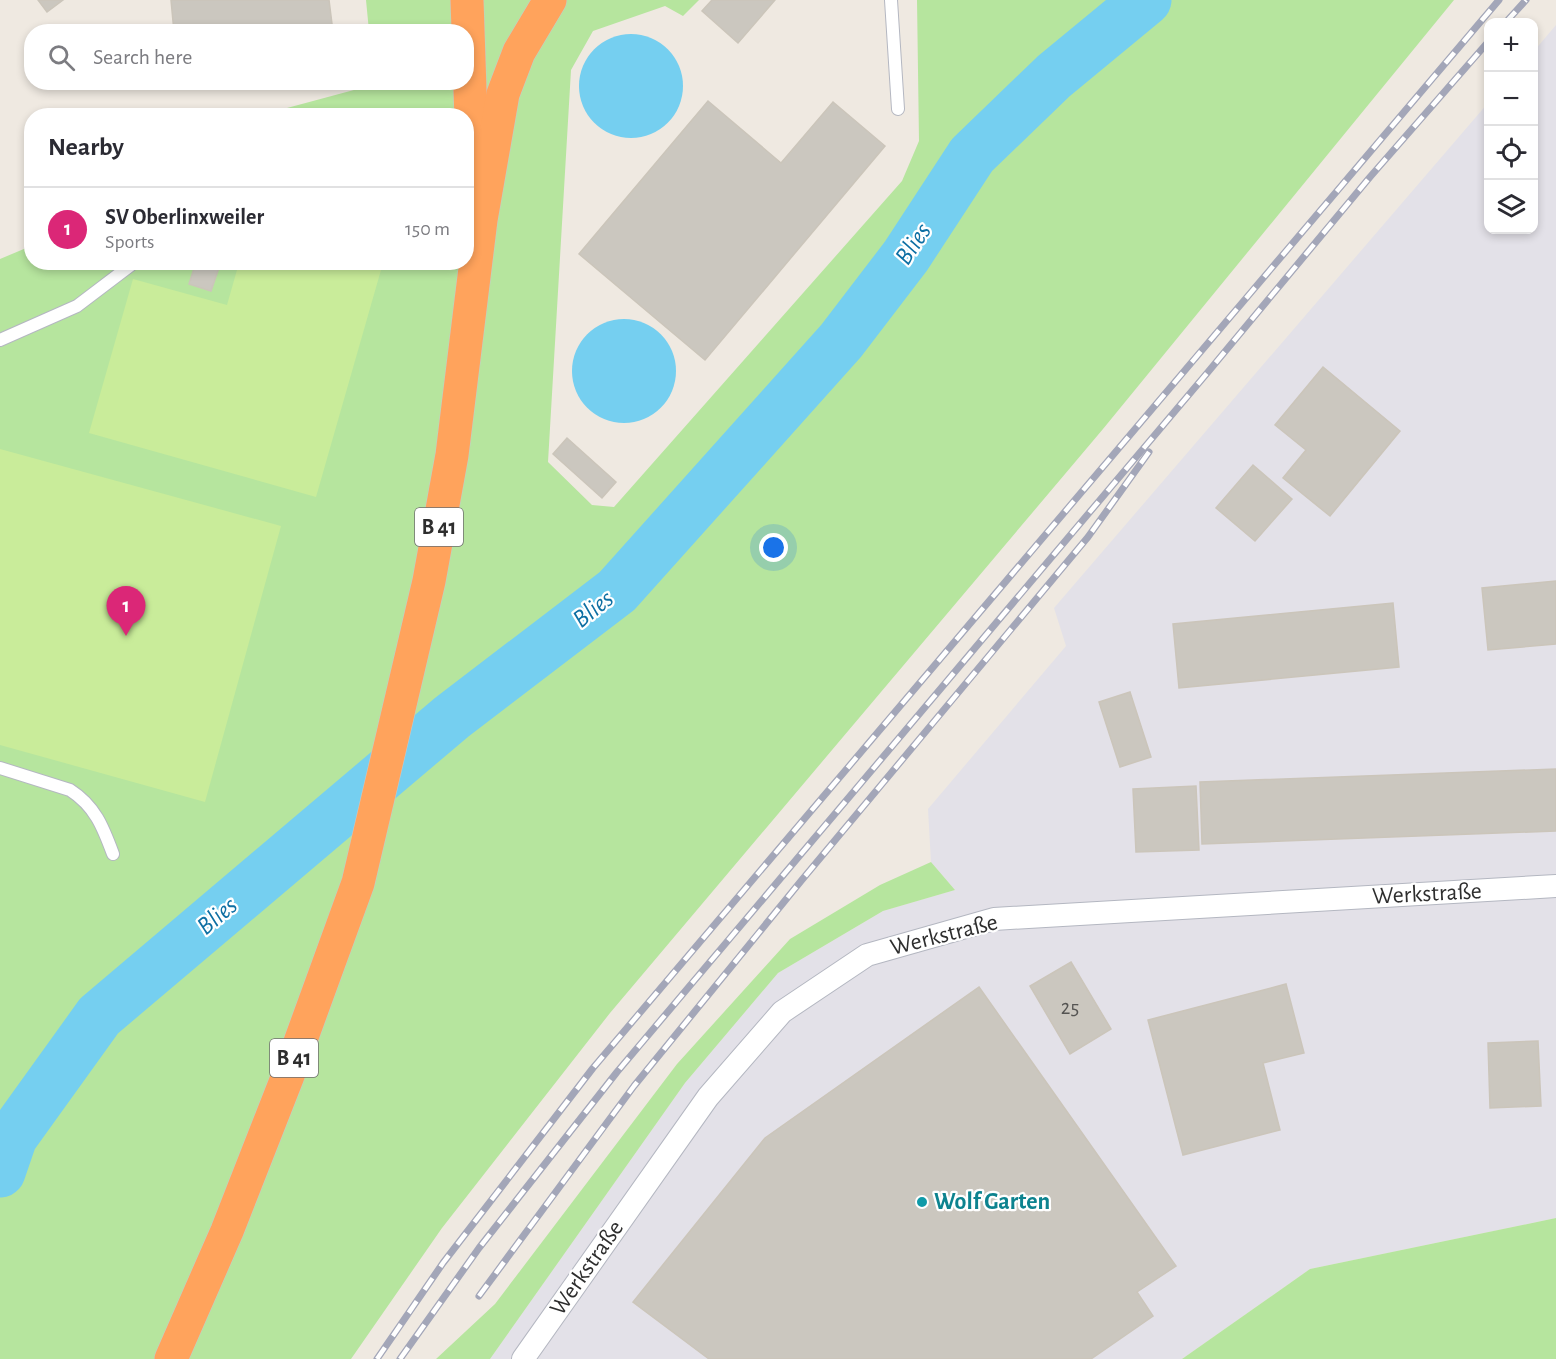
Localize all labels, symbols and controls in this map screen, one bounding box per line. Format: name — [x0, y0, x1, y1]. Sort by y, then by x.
map controls — [1484, 18, 1538, 234]
button: + — [1484, 18, 1538, 72]
search box — [24, 24, 474, 90]
icon: search — [45, 41, 78, 74]
text: Search here — [93, 46, 192, 68]
button: − — [1484, 72, 1538, 126]
button: locate — [1484, 126, 1538, 180]
text: Nearby — [48, 134, 124, 160]
button: layers — [1484, 180, 1538, 234]
text: SV Oberlinxweiler — [105, 206, 264, 228]
text: 1 — [64, 219, 71, 239]
text: 150 m — [405, 219, 450, 239]
water label: Blies — [890, 219, 936, 269]
text: Sports — [105, 232, 154, 252]
road number: B 41 — [415, 508, 463, 546]
your location — [759, 533, 788, 562]
water label: Blies — [568, 585, 618, 633]
pin: 1 — [106, 586, 146, 636]
street label: Werkstraße — [1372, 879, 1482, 909]
water label: Blies — [192, 892, 242, 940]
street label: Werkstraße — [888, 910, 1000, 960]
house number: 25 — [1061, 997, 1079, 1018]
road number: B 41 — [270, 1039, 318, 1077]
place label: Wolf Garten — [934, 1190, 1050, 1214]
marker: Wolf Garten — [915, 1195, 929, 1209]
street label: Werkstraße — [546, 1216, 628, 1320]

